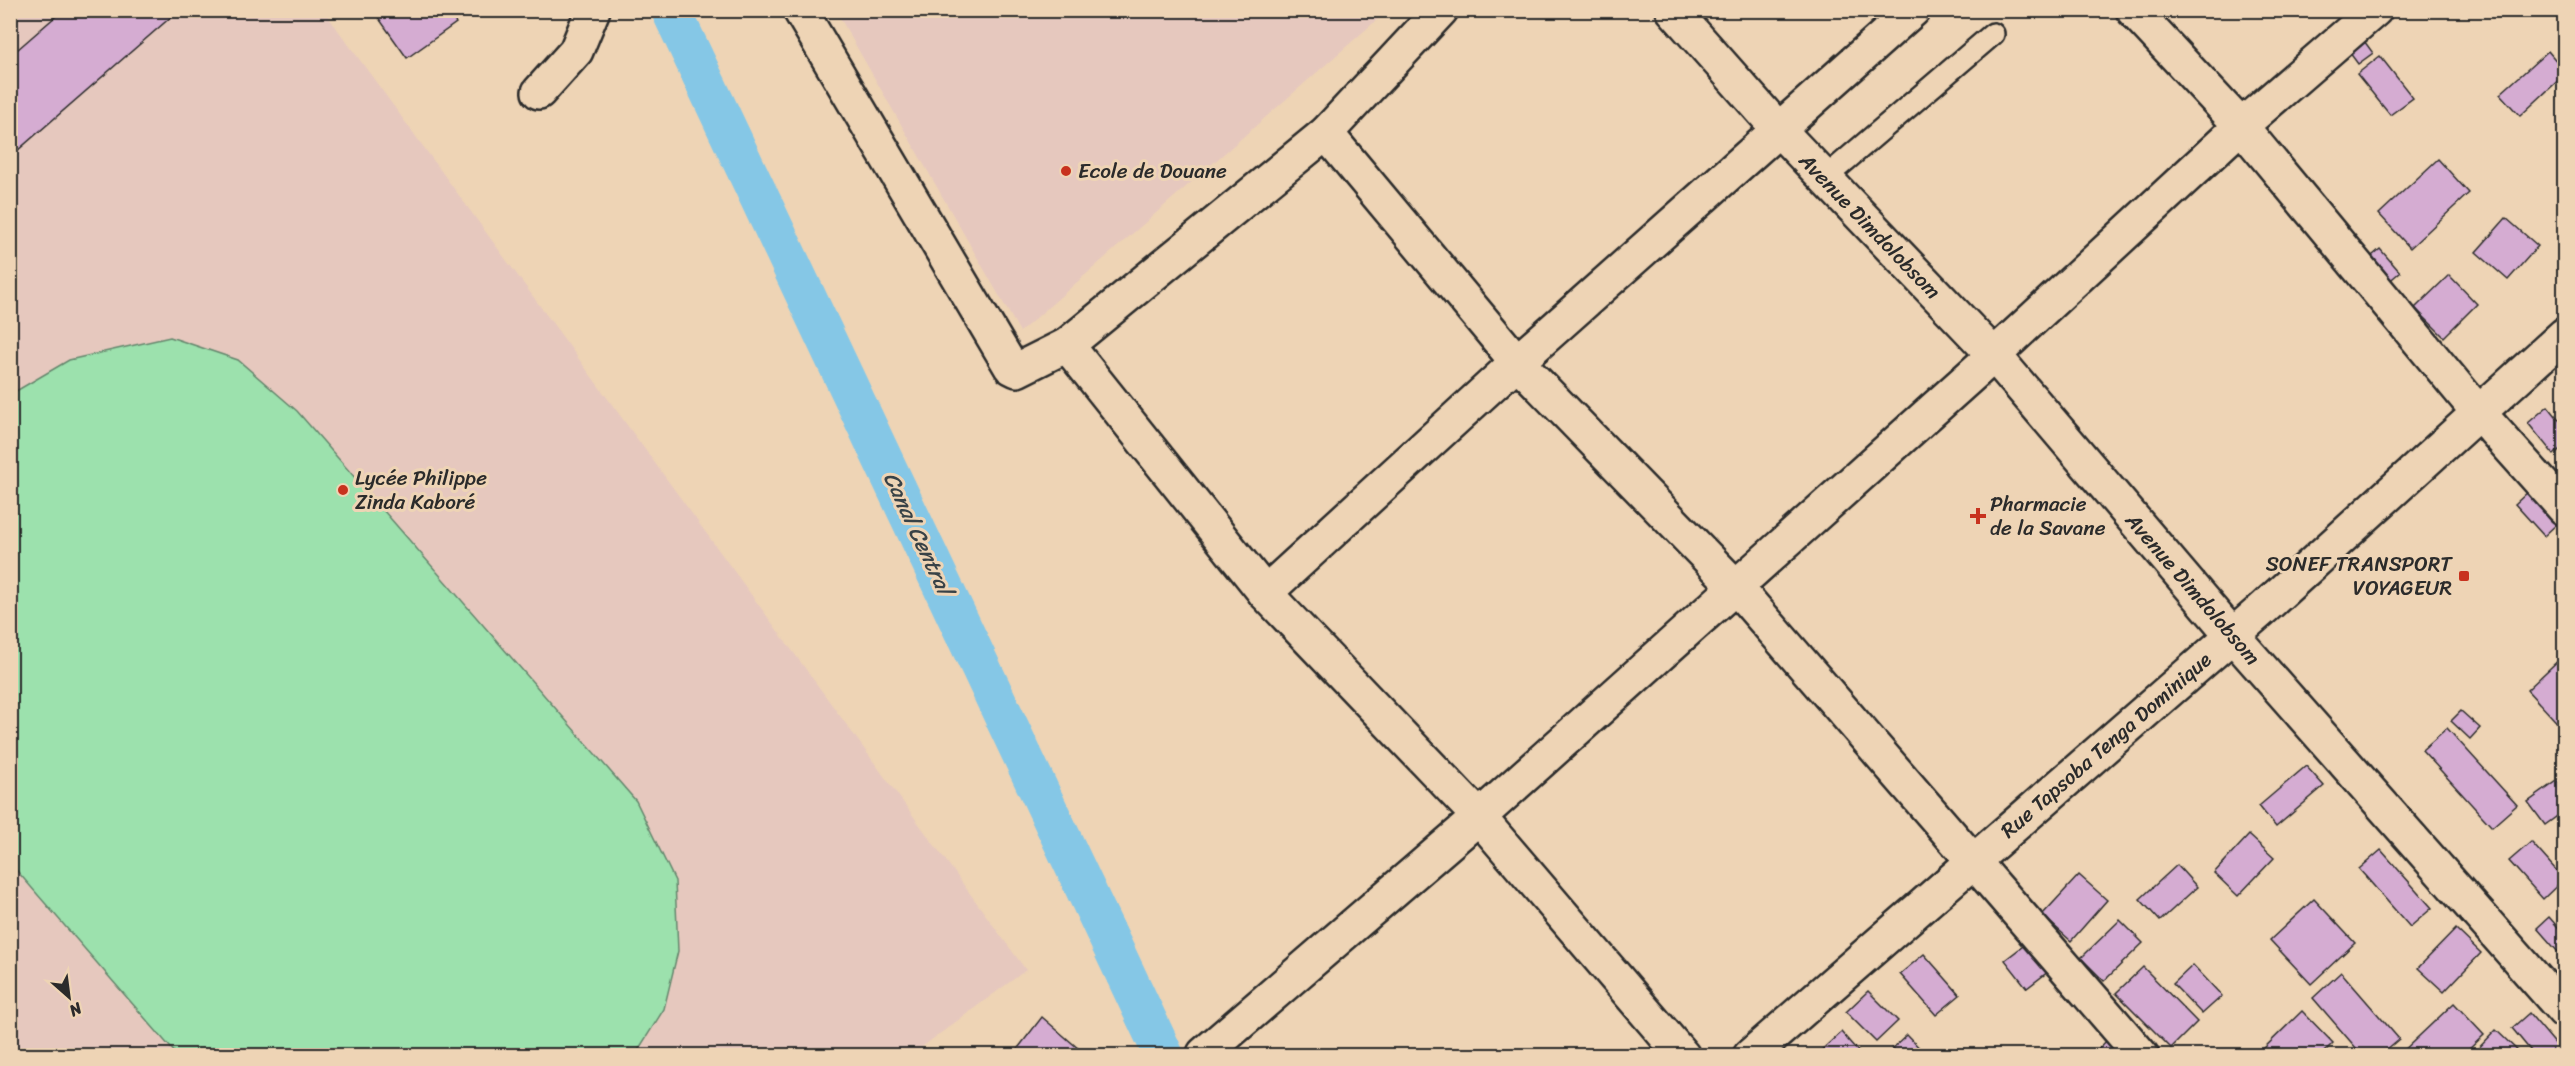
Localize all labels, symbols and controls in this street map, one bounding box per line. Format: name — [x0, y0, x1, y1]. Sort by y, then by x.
street label: Avenue Dimdolobsom — [1789, 143, 1951, 309]
place label: Ecole de Douane — [1078, 152, 1227, 190]
marker: Ecole de Douane — [1059, 164, 1073, 178]
place label: Lycée Philippe Zinda Kaboré — [355, 459, 487, 521]
water label: Canal Central — [872, 465, 966, 605]
marker: Lycée Philippe Zinda Kaboré — [336, 483, 350, 497]
place label: Pharmacie de la Savane — [1990, 485, 2106, 547]
street label: Avenue Dimdolobsom — [2115, 503, 2271, 674]
marker: Pharmacie de la Savane — [1971, 509, 1985, 523]
place label: SONEF TRANSPORT VOYAGEUR — [2266, 545, 2453, 607]
marker: SONEF TRANSPORT VOYAGEUR — [2457, 569, 2471, 583]
street label: Rue Tapsoba Tenga Dominique — [1991, 642, 2221, 848]
north arrow — [39, 967, 99, 1027]
text: N — [63, 994, 88, 1026]

